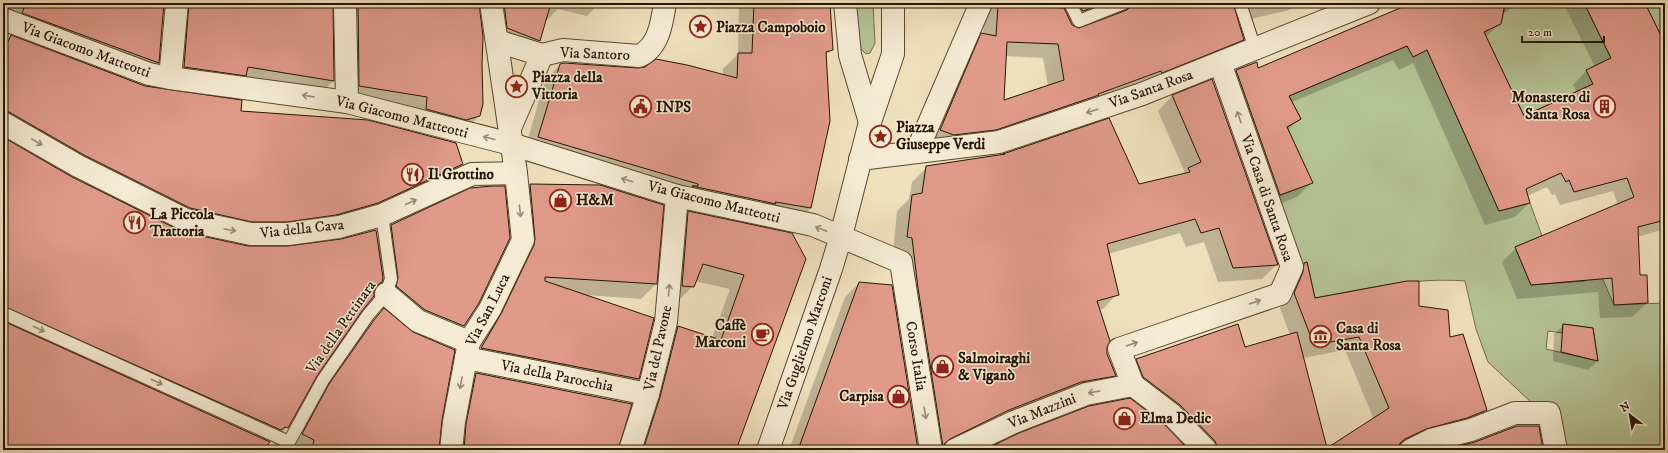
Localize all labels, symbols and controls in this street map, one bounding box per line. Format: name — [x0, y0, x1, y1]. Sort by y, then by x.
place icon: Piazza Campoboio — [687, 14, 713, 40]
street label: Via Giacomo Matteotti — [18, 18, 153, 82]
place label: Piazza Campoboio — [716, 18, 826, 37]
scale bar — [1522, 18, 1604, 44]
text: 20 m — [1528, 25, 1552, 40]
street label: Via Santoro — [559, 43, 630, 65]
street label: Via Santa Rosa — [1106, 65, 1196, 113]
place label: Piazza della Vittoria — [531, 68, 603, 104]
place icon: Piazza della Vittoria — [504, 73, 530, 99]
place label: Monastero di Santa Rosa — [1512, 88, 1591, 124]
street label: Via Giacomo Matteotti — [333, 91, 470, 143]
one-way arrow — [302, 92, 315, 100]
building icon: Monastero di Santa Rosa — [1592, 93, 1618, 119]
public building icon: INPS — [628, 94, 654, 120]
place label: INPS — [656, 98, 691, 117]
one-way arrow — [1086, 108, 1099, 115]
one-way arrow — [1235, 111, 1243, 123]
place label: Piazza Giuseppe Verdi — [896, 118, 985, 154]
place icon: Piazza Giuseppe Verdi — [868, 123, 894, 149]
street label: Via Casa di Santa Rosa — [1236, 131, 1298, 265]
one-way arrow — [483, 134, 496, 142]
one-way arrow — [31, 139, 43, 147]
restaurant icon: Il Grottino — [399, 161, 425, 187]
place label: Il Grottino — [428, 165, 495, 184]
one-way arrow — [621, 176, 634, 183]
street label: Via Giacomo Matteotti — [645, 176, 782, 228]
shop icon: H&M — [547, 187, 573, 213]
place label: H&M — [576, 191, 614, 210]
one-way arrow — [405, 198, 417, 205]
place label: La Piccola Trattoria — [149, 205, 215, 241]
one-way arrow — [517, 205, 524, 218]
restaurant icon: La Piccola Trattoria — [122, 210, 148, 236]
street label: Via della Cava — [258, 215, 346, 243]
one-way arrow — [816, 224, 828, 232]
one-way arrow — [224, 226, 237, 234]
street label: Via San Luca — [461, 270, 515, 350]
street label: Via Guglielmo Marconi — [773, 274, 837, 413]
street label: Via della Pettinara — [301, 276, 381, 378]
one-way arrow — [665, 284, 673, 297]
one-way arrow — [1249, 298, 1262, 305]
street label: Via del Pavone — [639, 303, 676, 394]
place label: Caffè Marconi — [695, 316, 747, 352]
place label: Casa di Santa Rosa — [1336, 319, 1402, 355]
street label: Corso Italia — [901, 320, 931, 393]
cafe icon: Caffè Marconi — [749, 321, 775, 347]
museum icon: Casa di Santa Rosa — [1307, 324, 1333, 350]
one-way arrow — [32, 326, 44, 333]
one-way arrow — [1126, 340, 1138, 348]
place label: Salmoiraghi & Viganò — [958, 349, 1030, 385]
shop icon: Salmoiraghi & Viganò — [929, 354, 955, 380]
street label: Via della Parocchia — [498, 356, 615, 396]
one-way arrow — [457, 376, 465, 389]
one-way arrow — [151, 379, 163, 387]
shop icon: Carpisa — [886, 383, 912, 409]
place label: Carpisa — [839, 387, 885, 406]
one-way arrow — [1088, 388, 1101, 396]
street label: Via Mazzini — [1004, 389, 1079, 434]
north arrow — [1610, 395, 1650, 435]
text: N — [1618, 399, 1633, 416]
shop icon: Elma Dedic — [1111, 405, 1137, 431]
one-way arrow — [921, 406, 929, 419]
place label: Elma Dedic — [1140, 409, 1212, 428]

